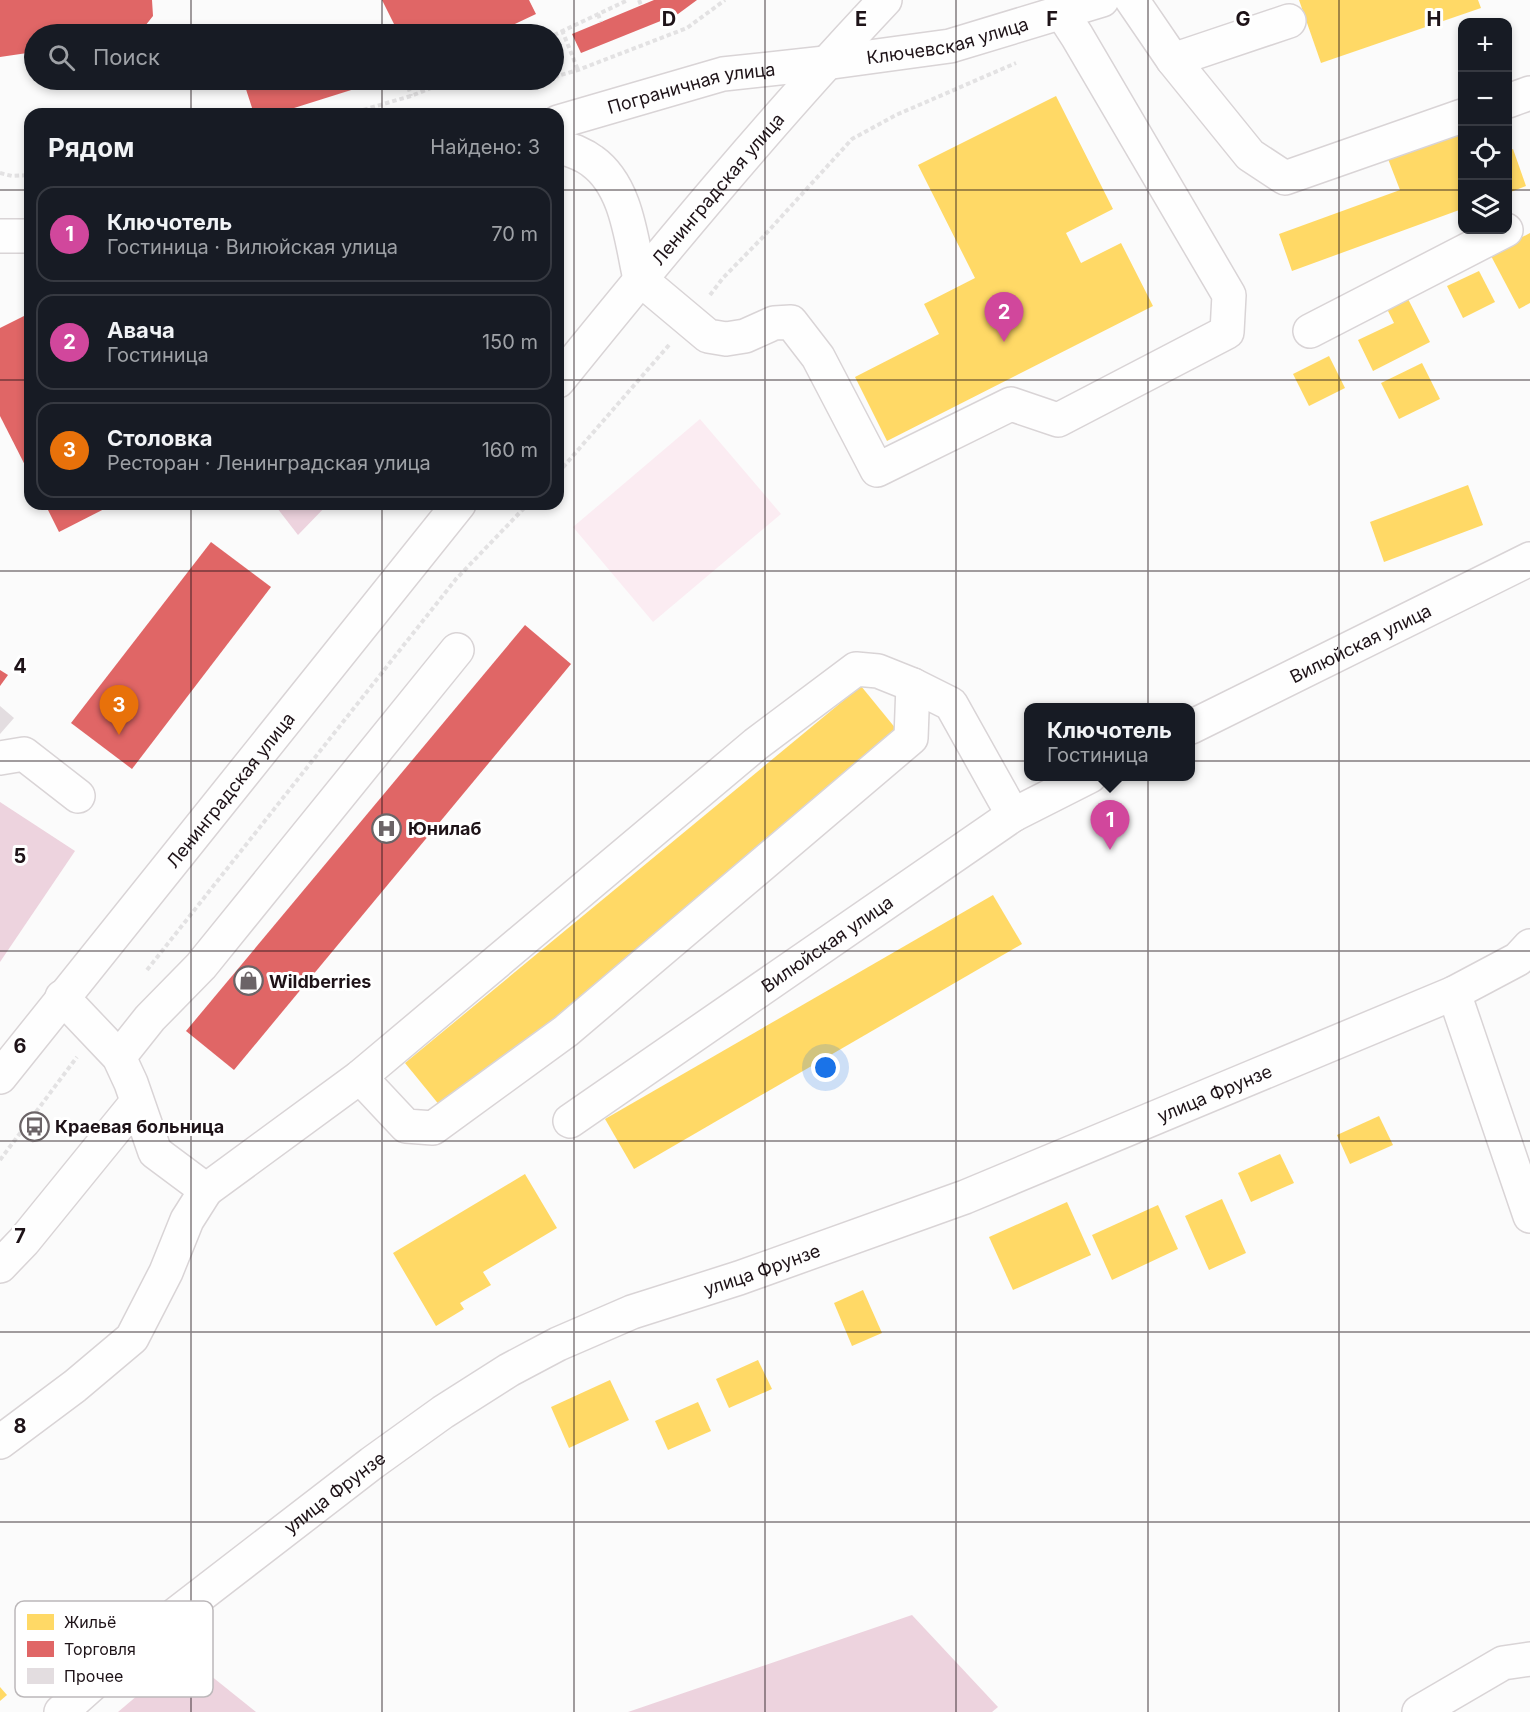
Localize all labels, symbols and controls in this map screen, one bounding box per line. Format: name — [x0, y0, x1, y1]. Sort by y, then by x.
text: D — [662, 7, 676, 31]
text: E — [855, 7, 867, 31]
text: F — [1046, 7, 1058, 31]
text: G — [1235, 7, 1251, 31]
text: H — [1427, 7, 1441, 31]
street label: Ключевская улица — [865, 12, 1031, 68]
map controls — [1458, 18, 1512, 234]
button: + — [1458, 18, 1512, 72]
search box — [24, 24, 564, 90]
icon: search — [45, 41, 78, 74]
text: Поиск — [93, 44, 160, 70]
street label: Пограничная улица — [605, 58, 776, 118]
button: − — [1458, 72, 1512, 126]
street label: Ленинградская улица — [647, 108, 788, 269]
button: locate — [1458, 126, 1512, 180]
text: Рядом — [48, 132, 134, 163]
text: Найдено: 3 — [430, 135, 540, 159]
button: layers — [1458, 180, 1512, 234]
text: Ключотель — [107, 209, 232, 235]
text: 1 — [65, 222, 74, 246]
text: 70 m — [491, 222, 538, 246]
text: Гостиница · Вилюйская улица — [107, 235, 398, 259]
pin: 2 — [984, 292, 1024, 342]
text: Авача — [107, 317, 175, 343]
text: 2 — [63, 330, 76, 354]
text: 150 m — [482, 330, 538, 354]
text: Гостиница — [107, 343, 209, 367]
text: Столовка — [107, 425, 213, 451]
text: 3 — [63, 438, 76, 462]
text: 160 m — [482, 438, 538, 462]
text: Ресторан · Ленинградская улица — [107, 451, 431, 475]
street label: Вилюйская улица — [1286, 599, 1434, 687]
text: 4 — [13, 654, 27, 678]
pin: 3 — [100, 686, 138, 735]
popup — [1024, 703, 1195, 781]
street label: Ленинградская улица — [162, 708, 299, 872]
text: Ключотель — [1047, 717, 1172, 743]
text: Гостиница — [1047, 743, 1149, 767]
pin: 1 — [1090, 800, 1130, 850]
hospital icon: Юнилаб — [371, 812, 403, 844]
place label: Юнилаб — [408, 818, 482, 839]
text: 5 — [14, 844, 26, 868]
street label: Вилюйская улица — [757, 891, 896, 996]
shop icon: Wildberries — [232, 965, 264, 997]
place label: Wildberries — [269, 971, 371, 992]
text: 6 — [14, 1034, 27, 1058]
your location — [811, 1053, 840, 1082]
street label: улица Фрунзе — [1154, 1060, 1275, 1126]
bus stop icon: Краевая больница — [18, 1110, 50, 1142]
place label: Краевая больница — [55, 1116, 224, 1137]
text: 7 — [14, 1224, 26, 1248]
street label: улица Фрунзе — [701, 1239, 823, 1299]
text: 8 — [13, 1414, 27, 1438]
street label: улица Фрунзе — [280, 1447, 389, 1538]
legend — [15, 1601, 213, 1697]
text: Жильё — [64, 1612, 116, 1632]
text: Торговля — [64, 1639, 136, 1659]
text: Прочее — [64, 1666, 123, 1686]

